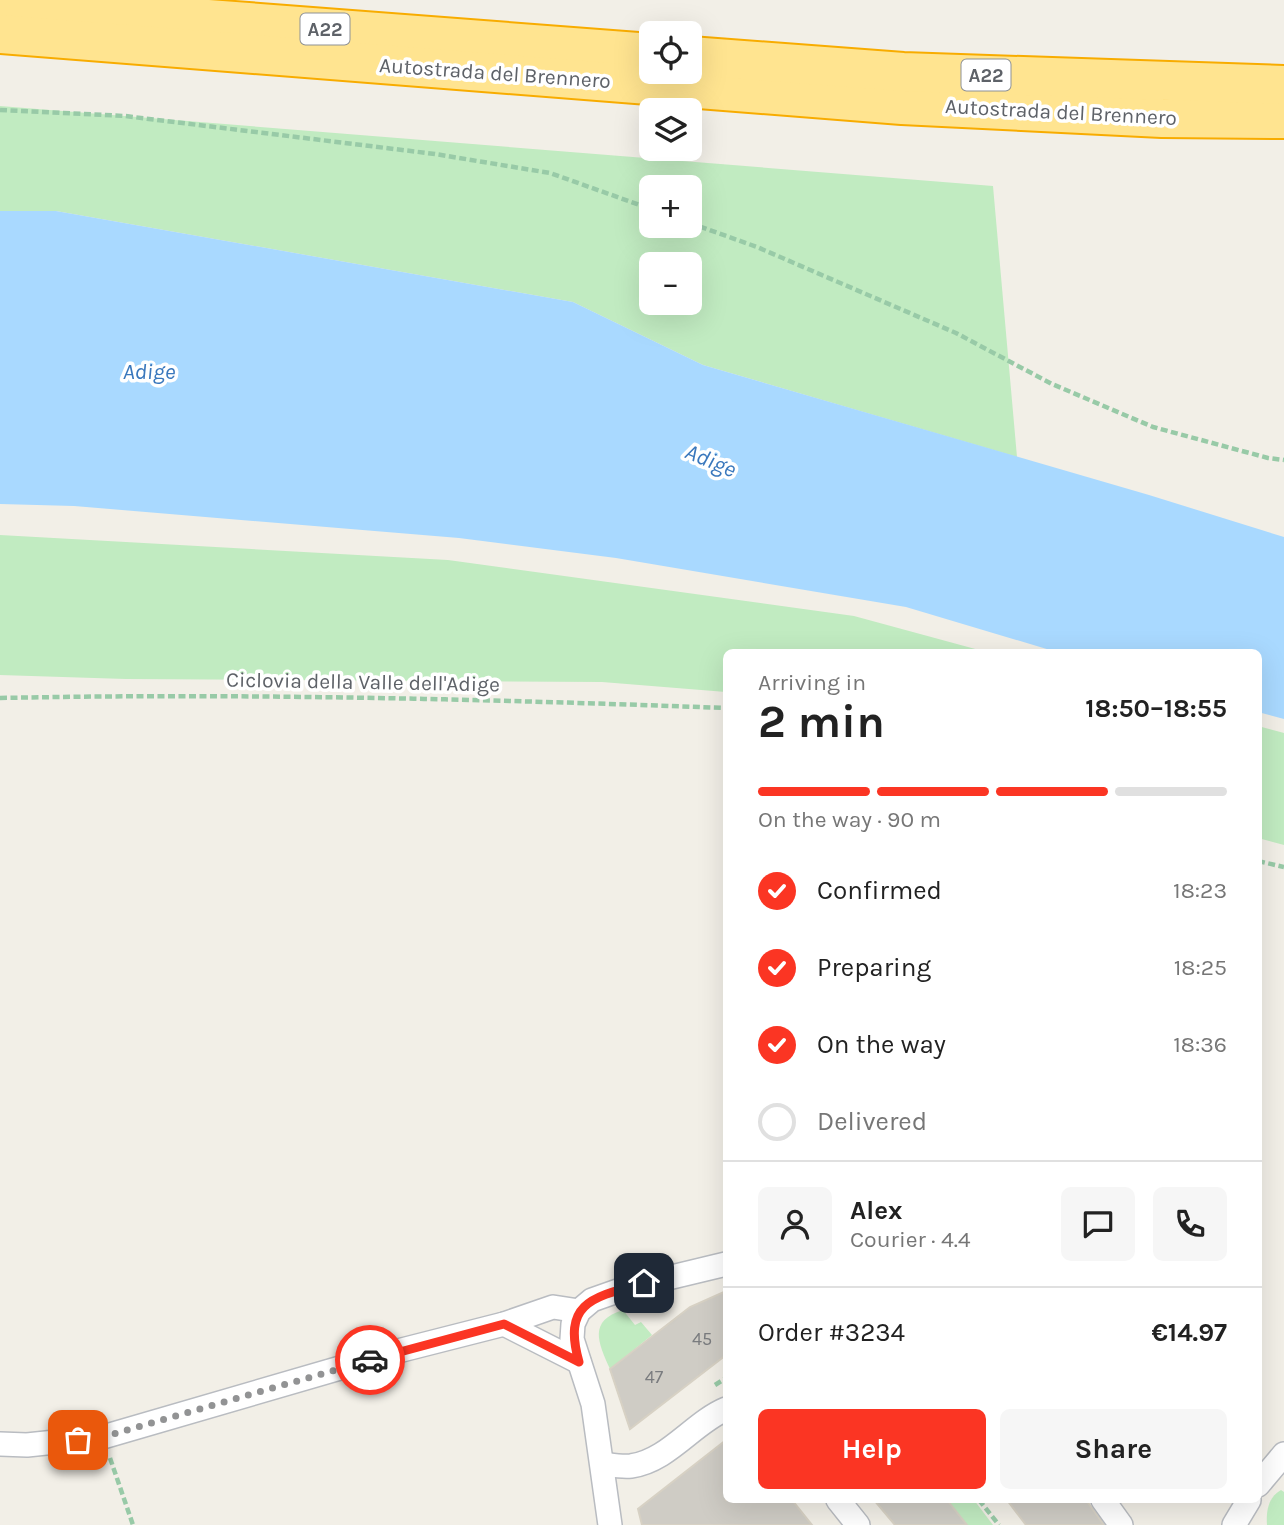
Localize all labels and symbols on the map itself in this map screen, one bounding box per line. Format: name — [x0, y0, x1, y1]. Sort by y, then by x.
road number: A22 — [300, 14, 350, 44]
street label: Autostrada del Brennero — [378, 53, 612, 93]
road number: A22 — [962, 60, 1010, 90]
street label: Autostrada del Brennero — [945, 94, 1177, 130]
water label: Adige — [123, 358, 176, 385]
water label: Adige — [681, 438, 741, 483]
street label: Ciclovia della Valle dell'Adige — [226, 668, 500, 696]
pin — [614, 1253, 674, 1313]
courier — [335, 1325, 405, 1395]
house number: 45 — [692, 1328, 712, 1350]
house number: 47 — [645, 1366, 664, 1388]
pin — [48, 1410, 108, 1470]

